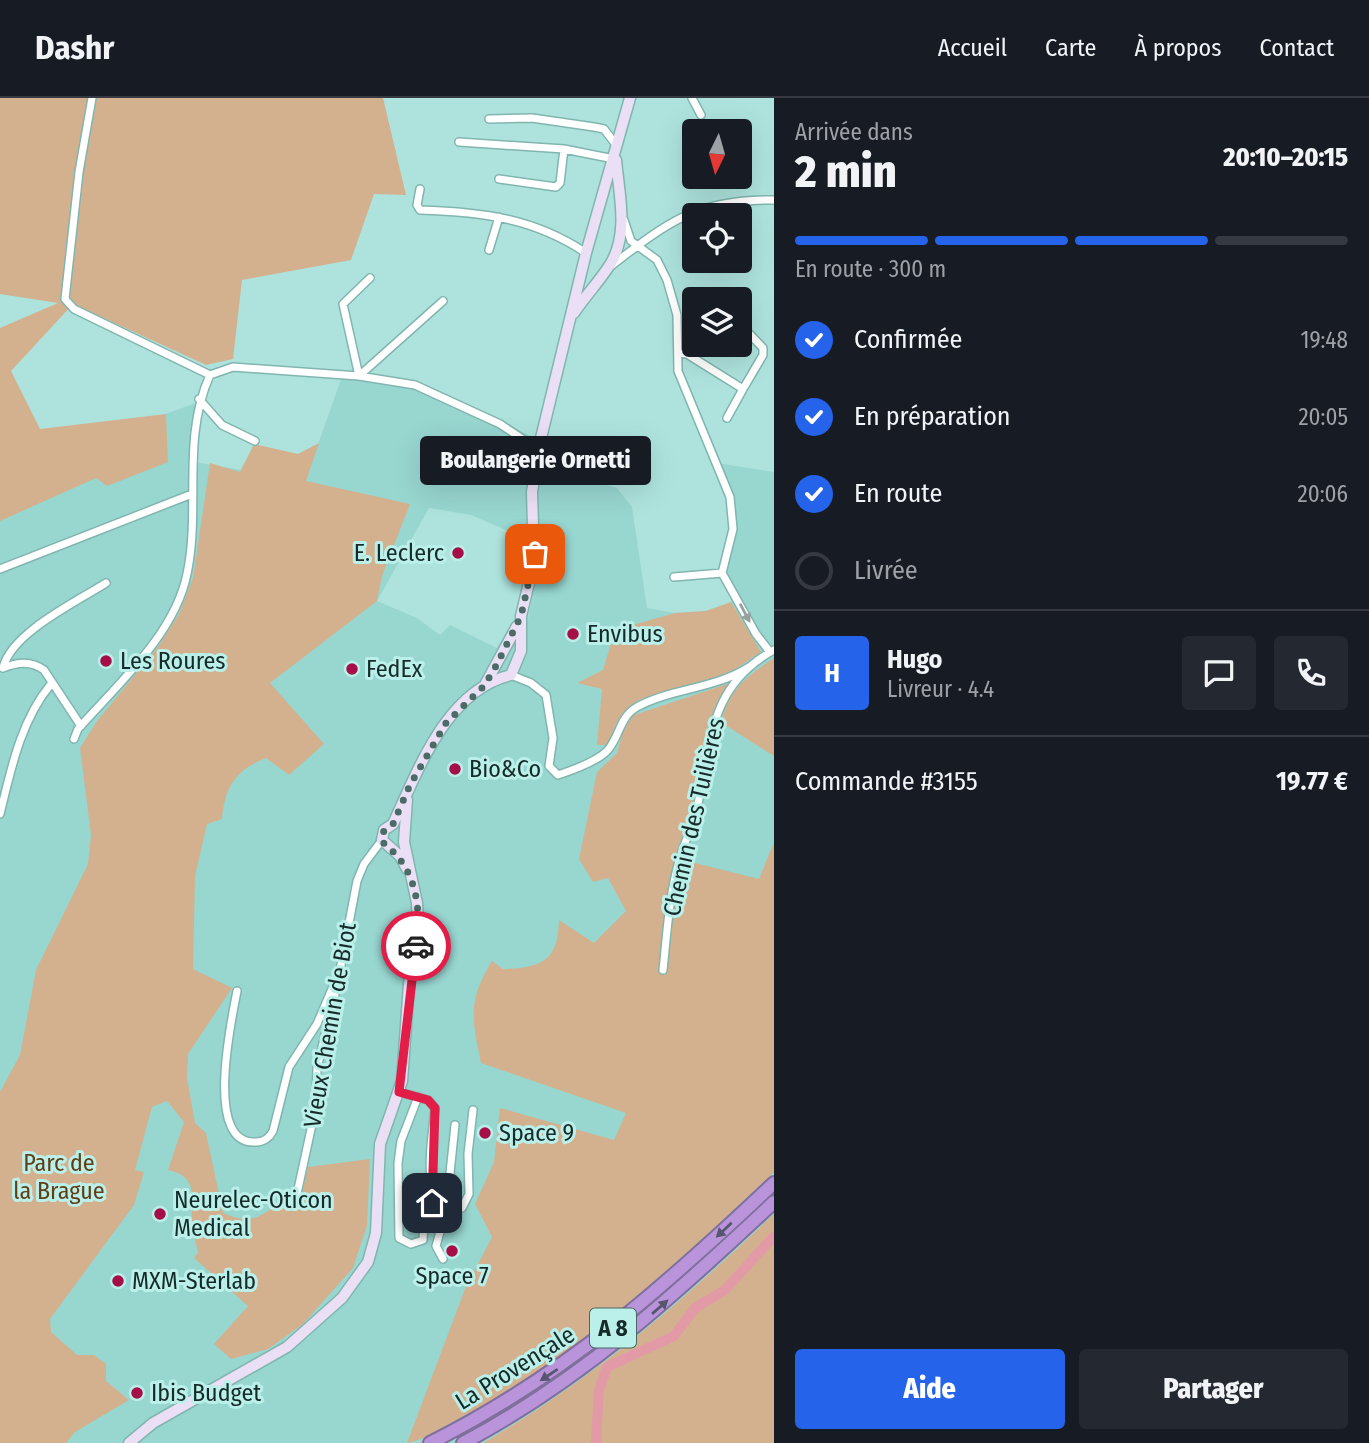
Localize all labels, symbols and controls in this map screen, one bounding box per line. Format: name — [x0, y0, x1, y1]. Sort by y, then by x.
text: Dashr — [35, 28, 114, 68]
text: Accueil — [938, 34, 1007, 62]
text: Carte — [1045, 34, 1096, 62]
text: À propos — [1134, 34, 1221, 62]
text: Contact — [1259, 34, 1334, 62]
text: Arrivée dans — [795, 118, 913, 146]
north arrow — [682, 119, 752, 189]
map controls — [682, 119, 752, 357]
text: 20:10–20:15 — [1223, 142, 1348, 173]
text: 2 min — [795, 144, 897, 199]
button: locate — [682, 203, 752, 273]
text: En route · 300 m — [795, 255, 946, 283]
button: layers — [682, 287, 752, 357]
icon: check — [795, 321, 833, 359]
text: Confirmée — [854, 324, 962, 355]
text: 19:48 — [1300, 326, 1348, 354]
icon: check — [795, 398, 833, 436]
text: En préparation — [854, 401, 1011, 432]
text: 20:05 — [1298, 403, 1348, 431]
callout: Boulangerie Ornetti — [420, 435, 650, 484]
text: Boulangerie Ornetti — [441, 446, 630, 474]
icon: check — [795, 475, 833, 513]
text: En route — [854, 478, 942, 509]
text: 20:06 — [1298, 480, 1348, 508]
pin — [505, 524, 565, 584]
icon: bag — [516, 535, 554, 573]
place label: E. Leclerc — [354, 539, 444, 567]
marker: E. Leclerc — [450, 545, 466, 561]
text: Livrée — [854, 555, 918, 586]
one-way arrow — [739, 603, 751, 623]
place label: Envibus — [587, 620, 663, 648]
marker: Envibus — [565, 626, 581, 642]
button: chat — [1182, 636, 1256, 710]
button: phone — [1274, 636, 1348, 710]
text: Hugo — [887, 644, 942, 675]
place label: Les Roures — [120, 647, 226, 675]
marker: Les Roures — [98, 653, 114, 669]
place label: FedEx — [366, 655, 423, 683]
text: H — [824, 658, 840, 689]
marker: FedEx — [344, 661, 360, 677]
text: Livreur · 4.4 — [887, 675, 994, 703]
street label: Chemin des Tuilières — [658, 715, 730, 919]
place label: Bio&Co — [469, 755, 541, 783]
marker: Bio&Co — [447, 761, 463, 777]
text: Commande #3155 — [795, 766, 978, 797]
text: 19.77 € — [1276, 766, 1348, 797]
courier — [381, 911, 451, 981]
street label: Vieux Chemin de Biot — [298, 920, 362, 1130]
icon: car — [397, 927, 435, 965]
place label: Space 9 — [499, 1119, 574, 1147]
marker: Space 9 — [477, 1125, 493, 1141]
park label: Parc de la Brague — [13, 1149, 105, 1205]
pin — [402, 1173, 462, 1233]
icon: home — [413, 1184, 451, 1222]
place label: Neurelec-Oticon Medical — [174, 1186, 333, 1242]
marker: Neurelec-Oticon Medical — [152, 1206, 168, 1222]
one-way arrow — [716, 1222, 733, 1239]
marker: Space 7 — [444, 1243, 460, 1259]
place label: Space 7 — [415, 1262, 489, 1290]
place label: MXM-Sterlab — [132, 1267, 256, 1295]
marker: MXM-Sterlab — [110, 1273, 126, 1289]
one-way arrow — [651, 1300, 668, 1315]
road number: A 8 — [590, 1308, 636, 1348]
street label: La Provençale — [450, 1320, 580, 1416]
button: Aide — [795, 1349, 1065, 1429]
button: Partager — [1079, 1349, 1348, 1429]
one-way arrow — [539, 1368, 559, 1381]
place label: Ibis Budget — [151, 1379, 261, 1407]
marker: Ibis Budget — [129, 1385, 145, 1401]

